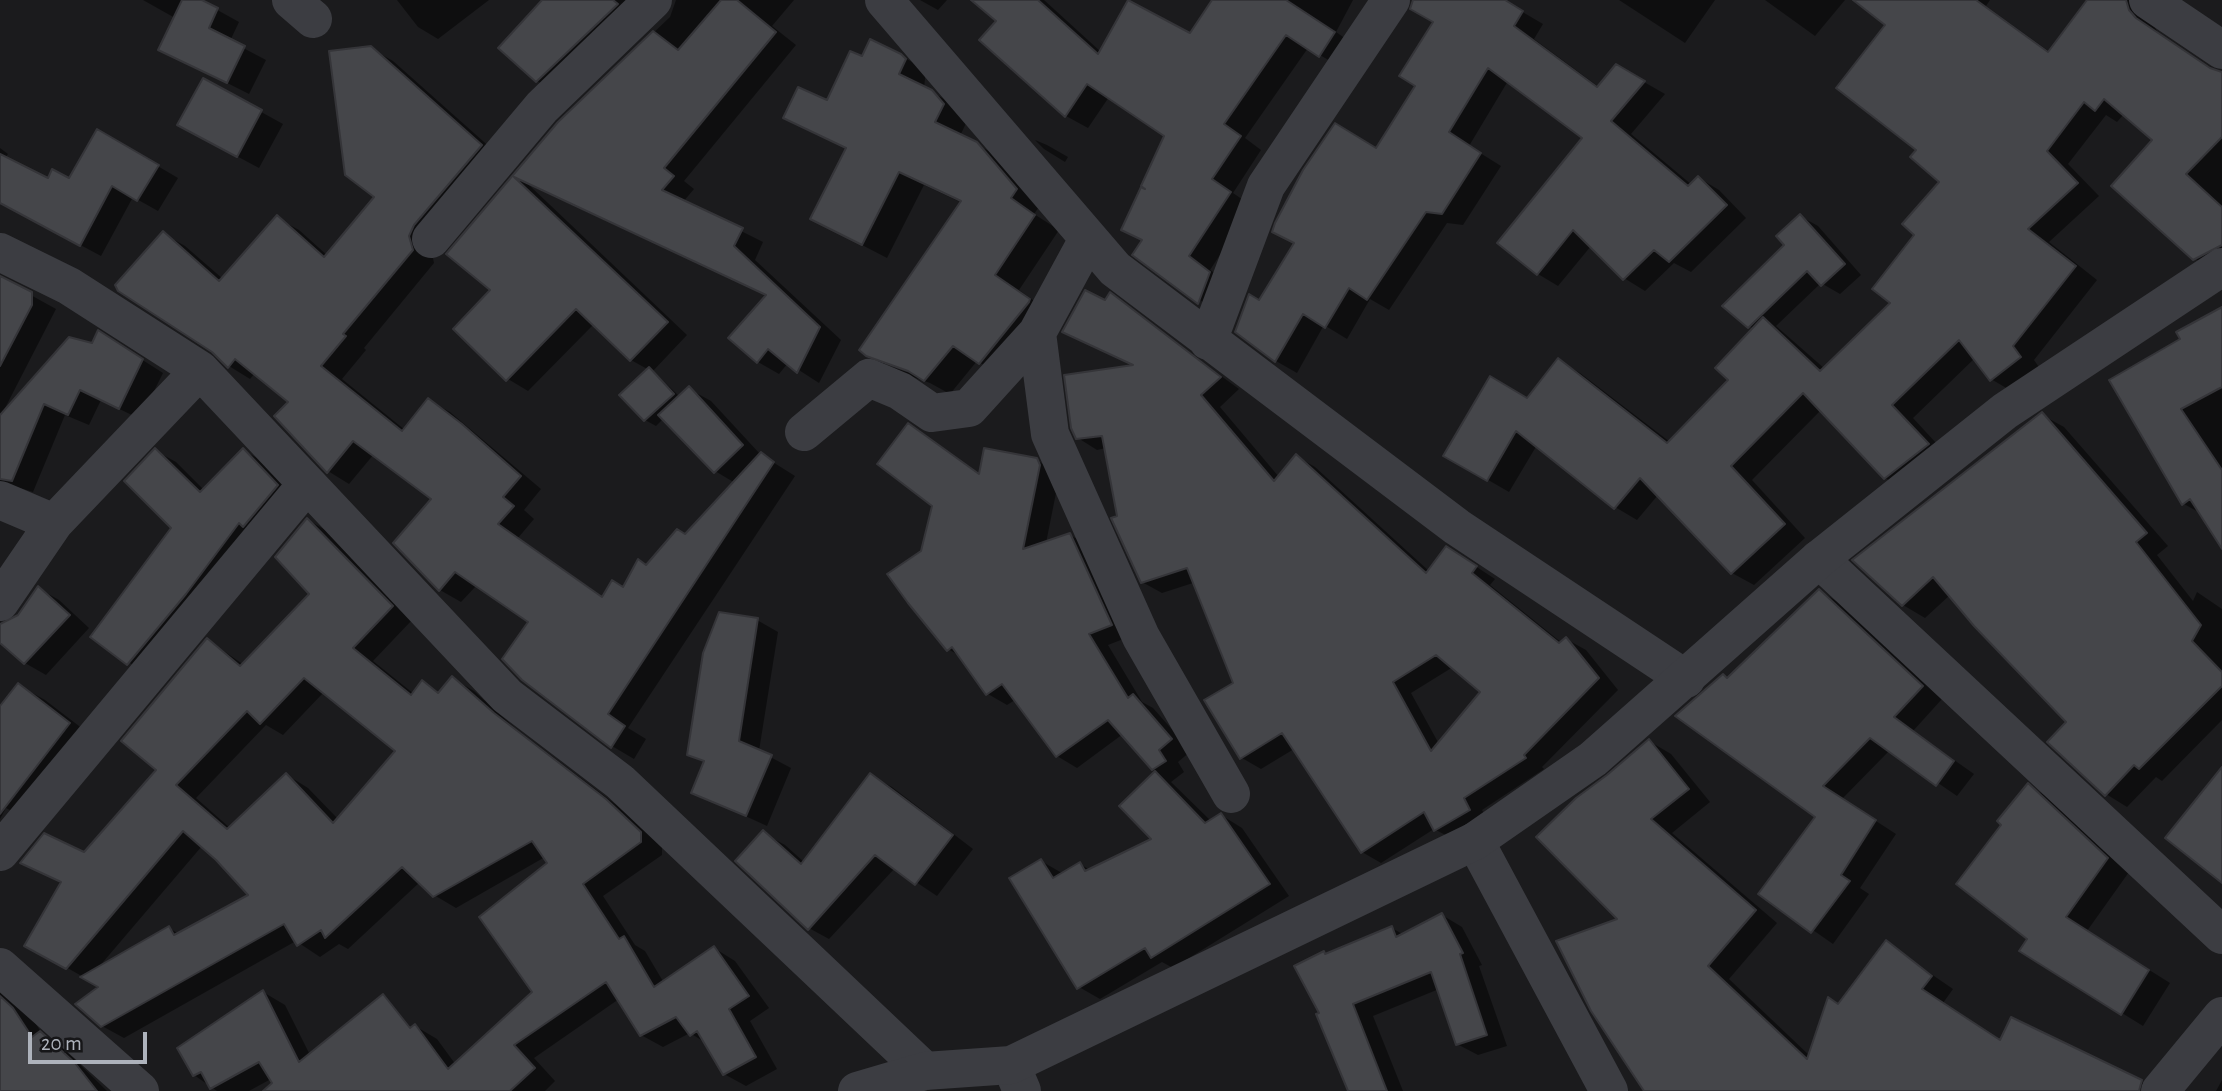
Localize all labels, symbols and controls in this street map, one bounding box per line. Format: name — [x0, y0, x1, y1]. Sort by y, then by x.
scale bar — [32, 1018, 150, 1062]
text: 20 m — [41, 1033, 82, 1054]

